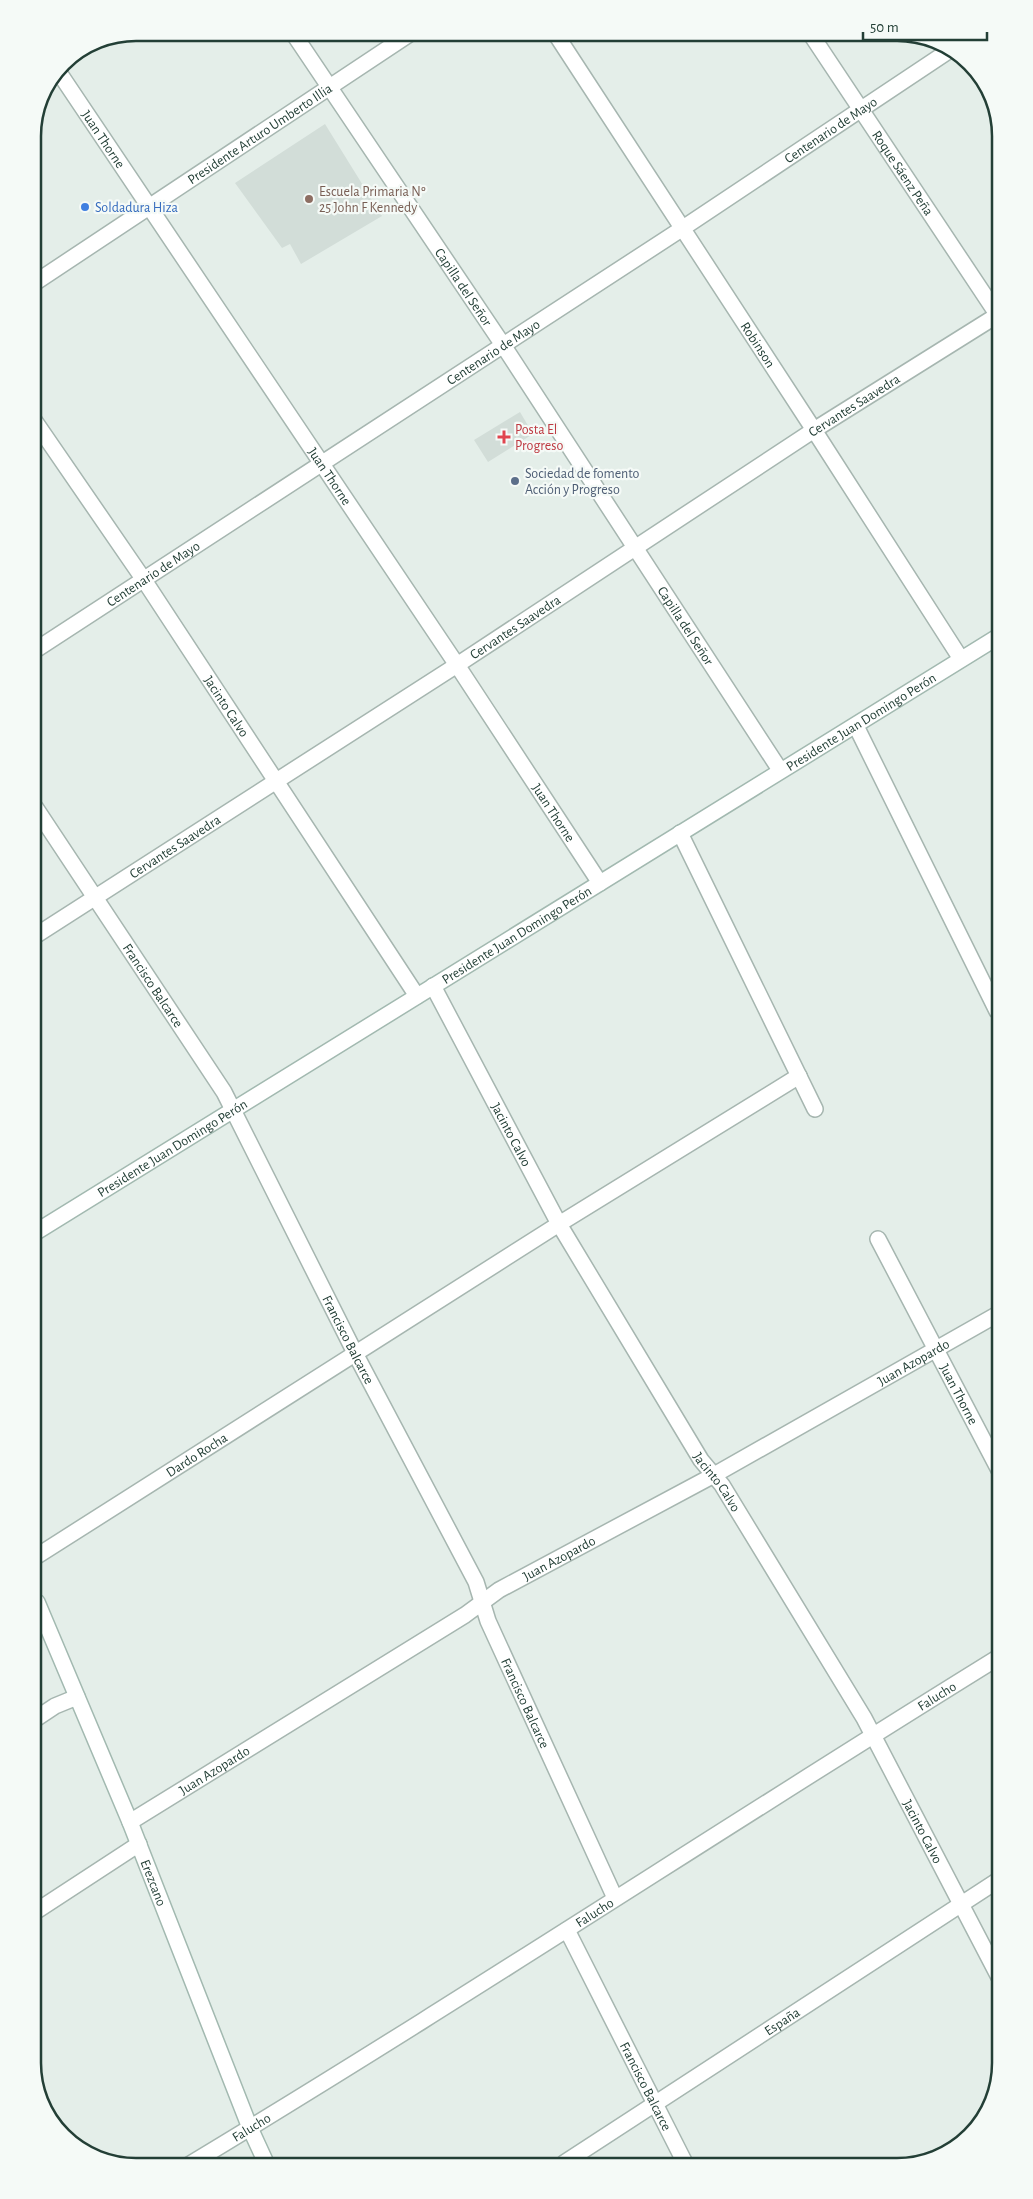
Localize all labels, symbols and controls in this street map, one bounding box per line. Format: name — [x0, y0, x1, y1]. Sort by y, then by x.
scale bar — [863, 10, 987, 42]
text: 50 m — [870, 20, 899, 35]
street label: Presidente Arturo Umberto Illia — [185, 81, 335, 187]
street label: Centenario de Mayo — [782, 95, 880, 166]
street label: Juan Thorne — [79, 108, 127, 171]
street label: Roque Sáenz Peña — [869, 128, 936, 219]
place label: Escuela Primaria Nº 25 John F Kennedy — [319, 185, 426, 215]
marker: Escuela Primaria Nº 25 John F Kennedy — [303, 193, 315, 205]
marker: Soldadura Hiza — [79, 201, 91, 213]
place label: Soldadura Hiza — [95, 201, 179, 215]
street label: Capilla del Señor — [432, 246, 494, 329]
street label: Centenario de Mayo — [445, 317, 543, 388]
street label: Robinson — [738, 320, 777, 370]
street label: Cervantes Saavedra — [806, 372, 903, 440]
place label: Posta El Progreso — [515, 423, 563, 453]
marker: Posta El Progreso — [497, 430, 511, 444]
street label: Juan Thorne — [305, 445, 354, 508]
place label: Sociedad de fomento Acción y Progreso — [525, 467, 640, 497]
marker: Sociedad de fomento Acción y Progreso — [509, 475, 521, 487]
street label: Centenario de Mayo — [104, 539, 203, 610]
street label: Capilla del Señor — [654, 584, 716, 668]
street label: Cervantes Saavedra — [468, 593, 564, 662]
street label: Presidente Juan Domingo Perón — [784, 671, 939, 774]
street label: Jacinto Calvo — [201, 674, 251, 740]
street label: Juan Thorne — [529, 782, 577, 845]
street label: Cervantes Saavedra — [127, 813, 224, 881]
street label: Presidente Juan Domingo Perón — [440, 884, 594, 987]
street label: Francisco Balcarce — [120, 941, 185, 1030]
street label: Presidente Juan Domingo Perón — [95, 1097, 250, 1200]
street label: Jacinto Calvo — [488, 1101, 533, 1169]
street label: Francisco Balcarce — [319, 1293, 376, 1387]
street label: Juan Azopardo — [876, 1337, 952, 1389]
street label: Juan Thorne — [937, 1362, 980, 1427]
street label: Dardo Rocha — [164, 1431, 231, 1480]
street label: Jacinto Calvo — [690, 1450, 743, 1514]
street label: Juan Azopardo — [521, 1534, 598, 1584]
street label: Francisco Balcarce — [498, 1656, 551, 1751]
street label: Falucho — [916, 1679, 959, 1714]
street label: Juan Azopardo — [177, 1744, 253, 1798]
street label: Jacinto Calvo — [900, 1798, 945, 1866]
street label: Erezcano — [137, 1858, 168, 1908]
street label: Falucho — [573, 1896, 617, 1930]
street label: España — [762, 2005, 803, 2038]
street label: Francisco Balcarce — [617, 2040, 673, 2133]
street label: Falucho — [230, 2111, 273, 2145]

